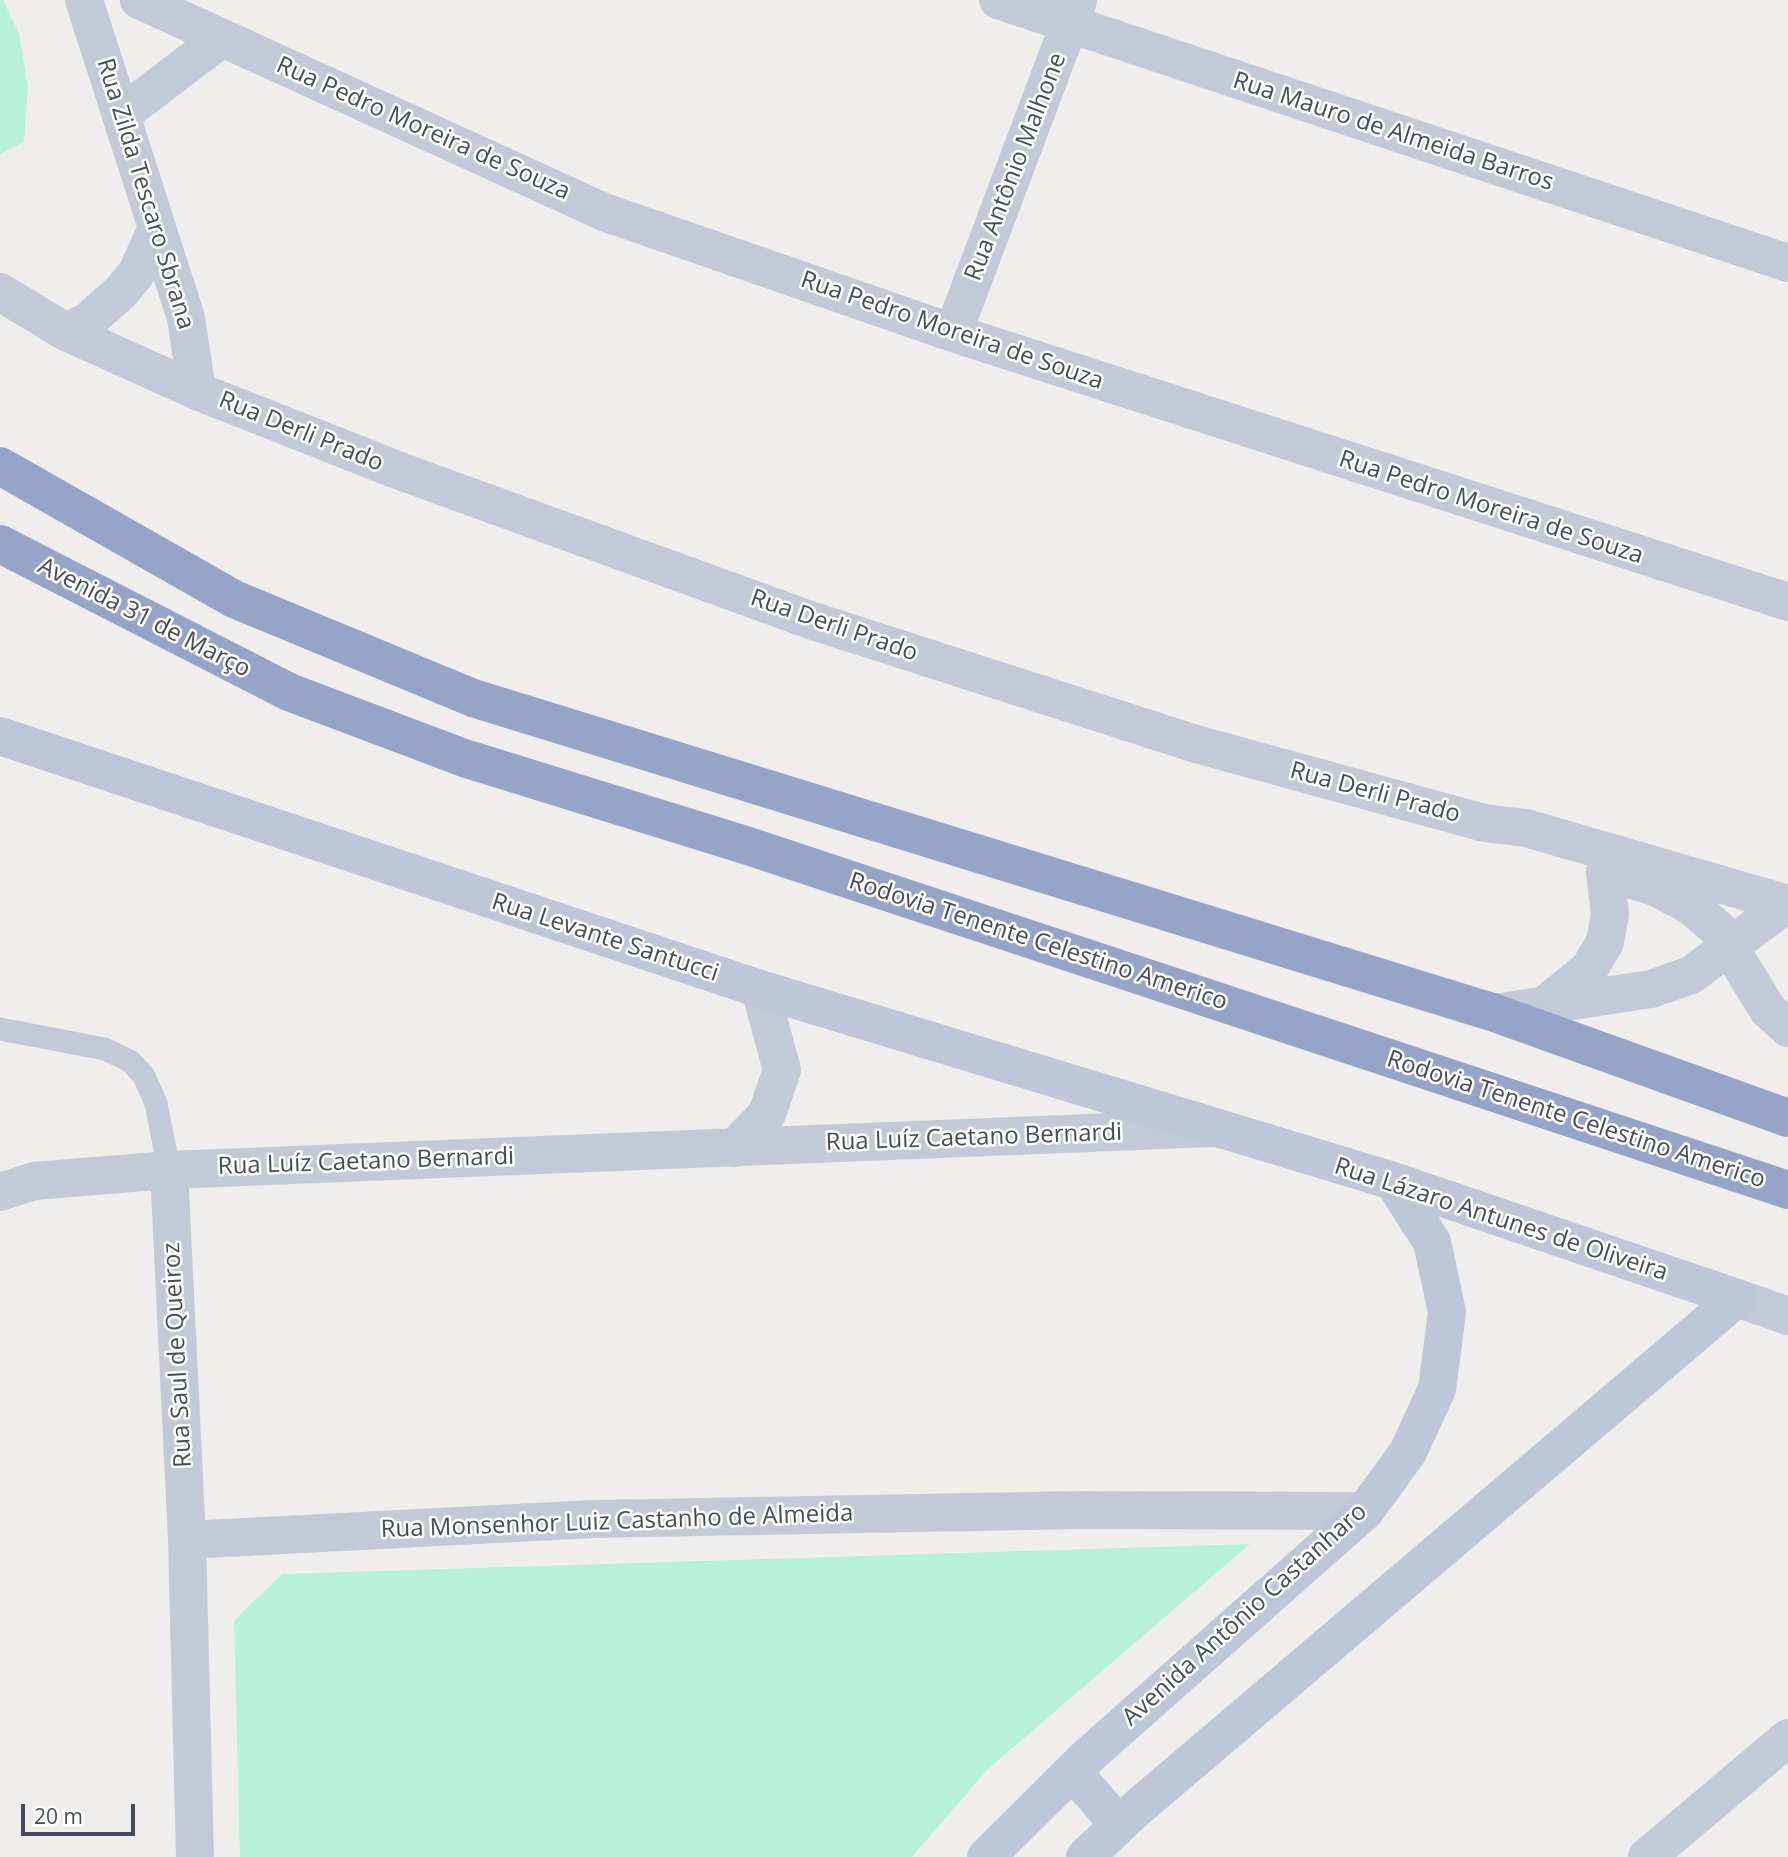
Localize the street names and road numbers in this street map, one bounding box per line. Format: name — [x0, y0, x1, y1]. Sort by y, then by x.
street label: Rua Antônio Malhone — [959, 49, 1073, 285]
street label: Rua Pedro Moreira de Souza — [272, 51, 574, 207]
street label: Rua Zilda Tescaro Sbrana — [90, 55, 200, 333]
street label: Rua Mauro de Almeida Barros — [1229, 67, 1557, 197]
street label: Rua Pedro Moreira de Souza — [797, 266, 1107, 396]
street label: Rua Derli Prado — [215, 386, 387, 478]
street label: Rua Pedro Moreira de Souza — [1335, 445, 1647, 571]
street label: Avenida 31 de Março — [33, 552, 255, 684]
street label: Rua Derli Prado — [747, 584, 921, 668]
street label: Rua Derli Prado — [1287, 756, 1463, 830]
street label: Rodovia Tenente Celestino Americo — [845, 867, 1231, 1017]
street label: Rua Levante Santucci — [488, 888, 722, 988]
street label: Rodovia Tenente Celestino Americo — [1383, 1045, 1769, 1195]
street label: Rua Luíz Caetano Bernardi — [825, 1118, 1123, 1158]
street label: Rua Luíz Caetano Bernardi — [217, 1142, 515, 1182]
street label: Rua Lázaro Antunes de Oliveira — [1331, 1152, 1671, 1288]
street label: Rua Saul de Queiroz — [158, 1242, 198, 1468]
street label: Avenida Antônio Castanharo — [1117, 1498, 1373, 1732]
street label: Rua Monsenhor Luiz Castanho de Almeida — [380, 1499, 854, 1545]

